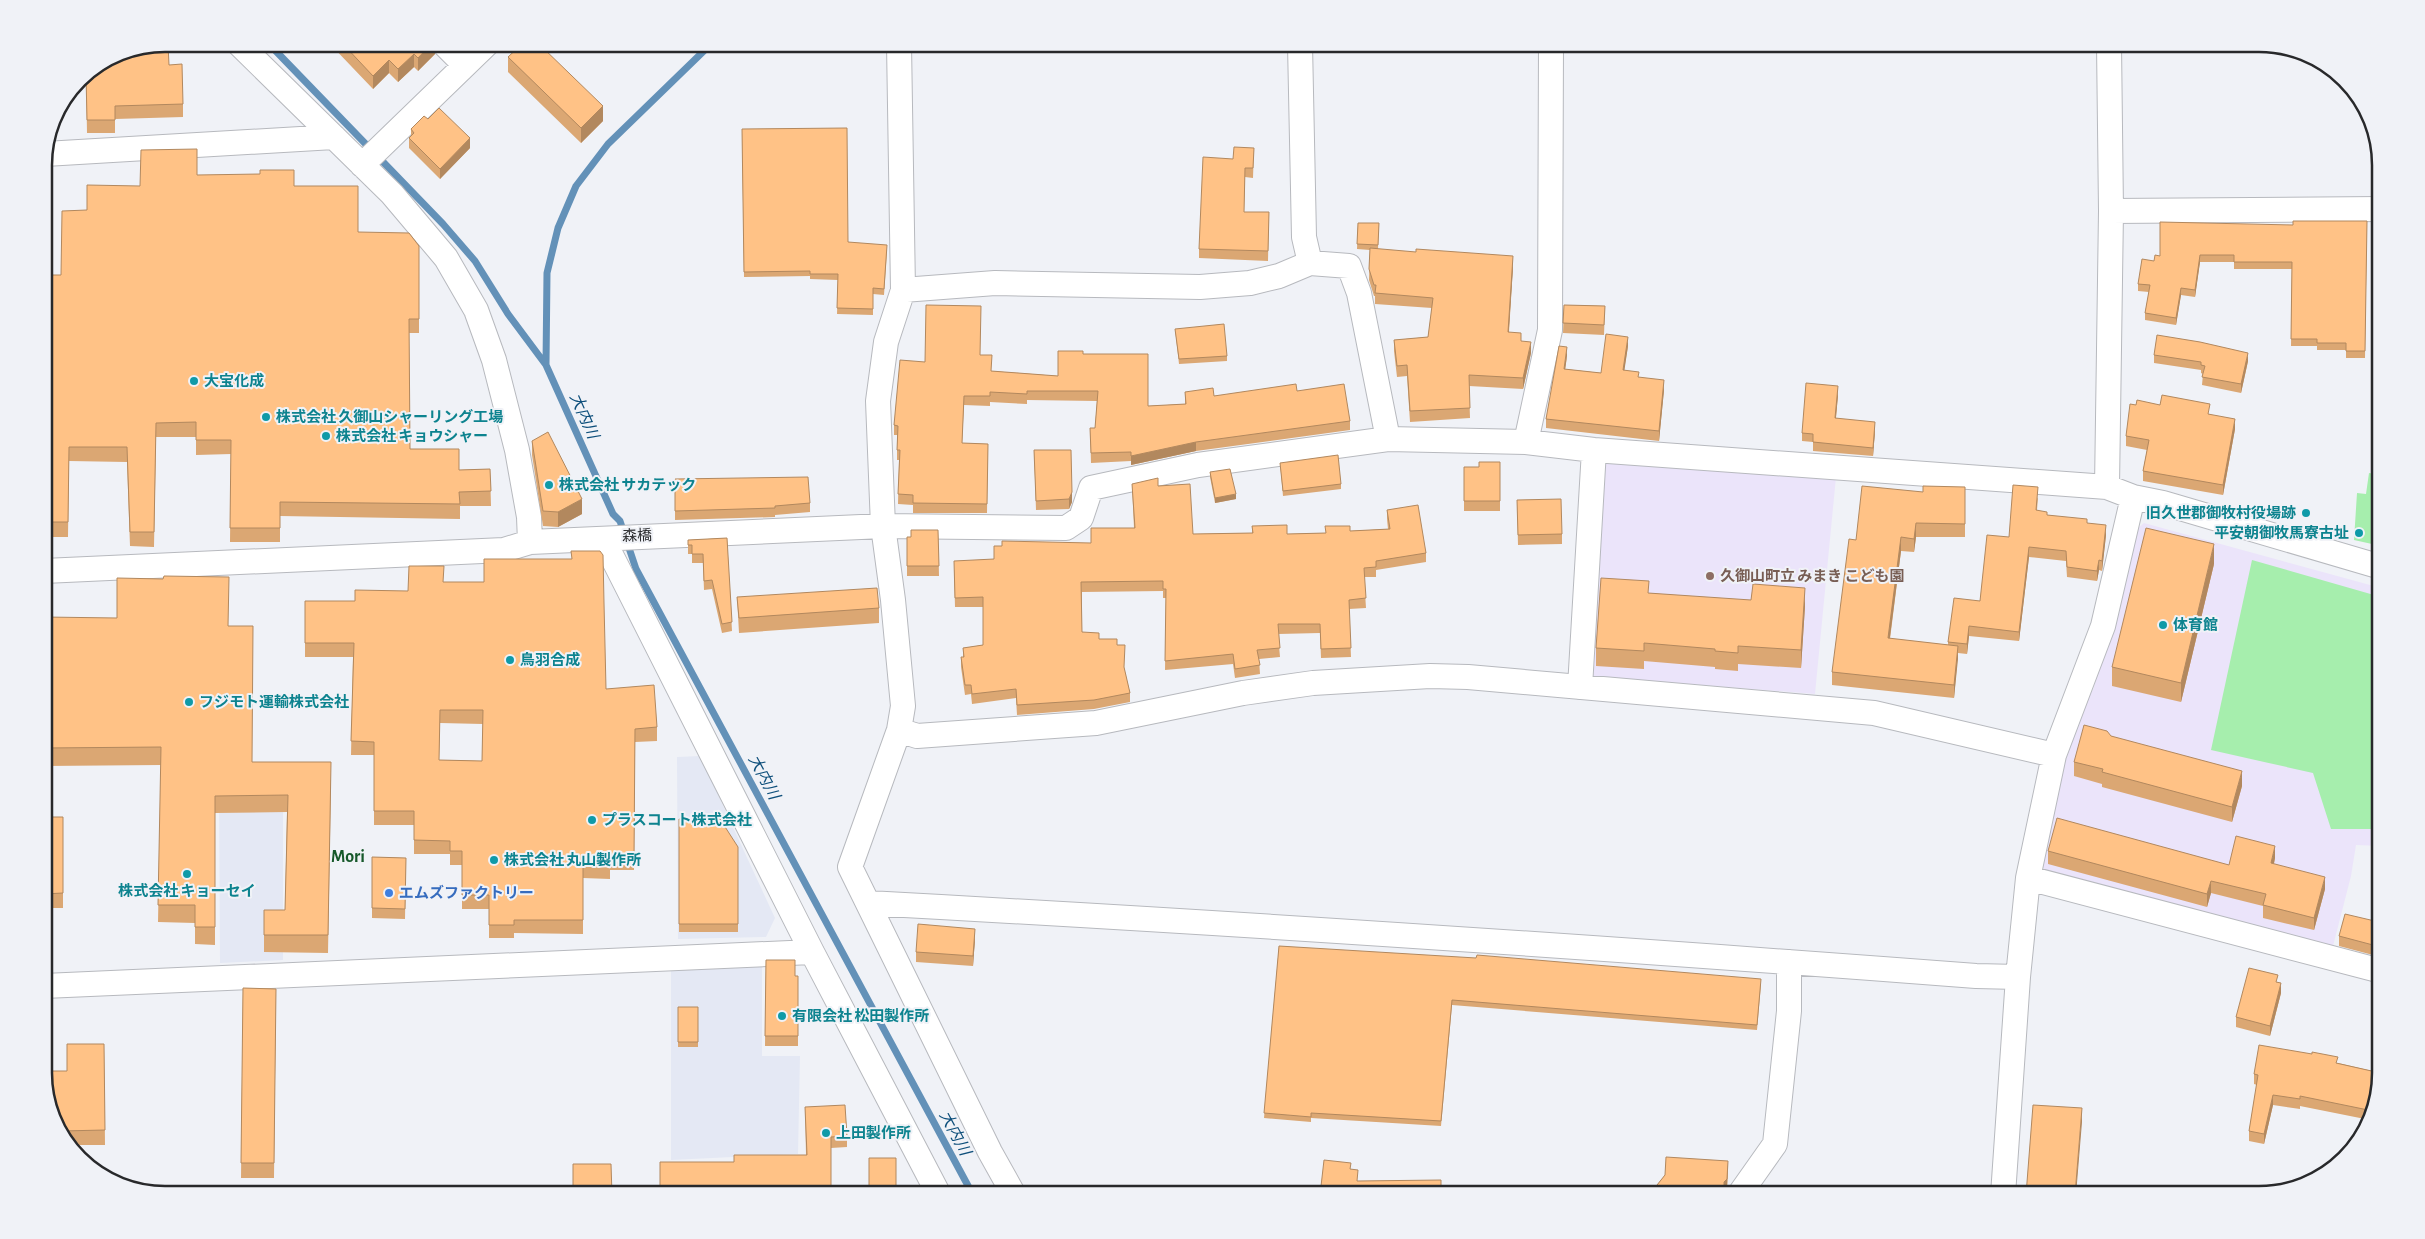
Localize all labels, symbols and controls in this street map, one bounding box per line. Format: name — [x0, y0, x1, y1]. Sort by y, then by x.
place label: 大宝化成 — [204, 372, 264, 389]
marker: 大宝化成 — [188, 375, 200, 387]
water label: 大内川 — [567, 390, 603, 443]
place label: 株式会社 久御山シャーリング工場 — [276, 408, 503, 425]
marker: 株式会社 久御山シャーリング工場 — [260, 411, 272, 423]
place label: 株式会社 キョウシャー — [336, 427, 488, 444]
marker: 株式会社 キョウシャー — [320, 430, 332, 442]
place label: 株式会社 サカテック — [559, 476, 696, 493]
marker: 株式会社 サカテック — [543, 479, 555, 491]
place label: 旧久世郡御牧村役場跡 — [2146, 504, 2296, 521]
marker: 旧久世郡御牧村役場跡 — [2300, 507, 2312, 519]
place label: 平安朝御牧馬寮古址 — [2214, 525, 2349, 541]
street label: 森橋 — [622, 527, 652, 544]
marker: 平安朝御牧馬寮古址 — [2353, 527, 2365, 539]
place label: 久御山町立 みまき こども園 — [1720, 568, 1905, 584]
marker: 久御山町立 みまき こども園 — [1704, 570, 1716, 582]
place label: 体育館 — [2173, 617, 2218, 633]
marker: 体育館 — [2157, 619, 2169, 631]
place label: 鳥羽合成 — [520, 651, 580, 668]
marker: 鳥羽合成 — [504, 654, 516, 666]
place label: フジモト運輸株式会社 — [199, 693, 349, 710]
marker: フジモト運輸株式会社 — [183, 696, 195, 708]
water label: 大内川 — [746, 752, 784, 804]
place label: プラスコート株式会社 — [602, 811, 752, 828]
marker: プラスコート株式会社 — [586, 814, 598, 826]
district label: Mori — [331, 848, 365, 866]
place label: 株式会社 丸山製作所 — [504, 851, 641, 868]
marker: 株式会社 丸山製作所 — [488, 854, 500, 866]
marker: 株式会社 キョーセイ — [181, 868, 193, 880]
place label: 株式会社 キョーセイ — [118, 882, 256, 899]
place label: エムズファクトリー — [399, 884, 534, 901]
marker: エムズファクトリー — [383, 887, 395, 899]
place label: 有限会社 松田製作所 — [792, 1007, 929, 1024]
marker: 有限会社 松田製作所 — [776, 1010, 788, 1022]
water label: 大内川 — [937, 1108, 975, 1160]
place label: 上田製作所 — [836, 1124, 911, 1141]
marker: 上田製作所 — [820, 1127, 832, 1139]

